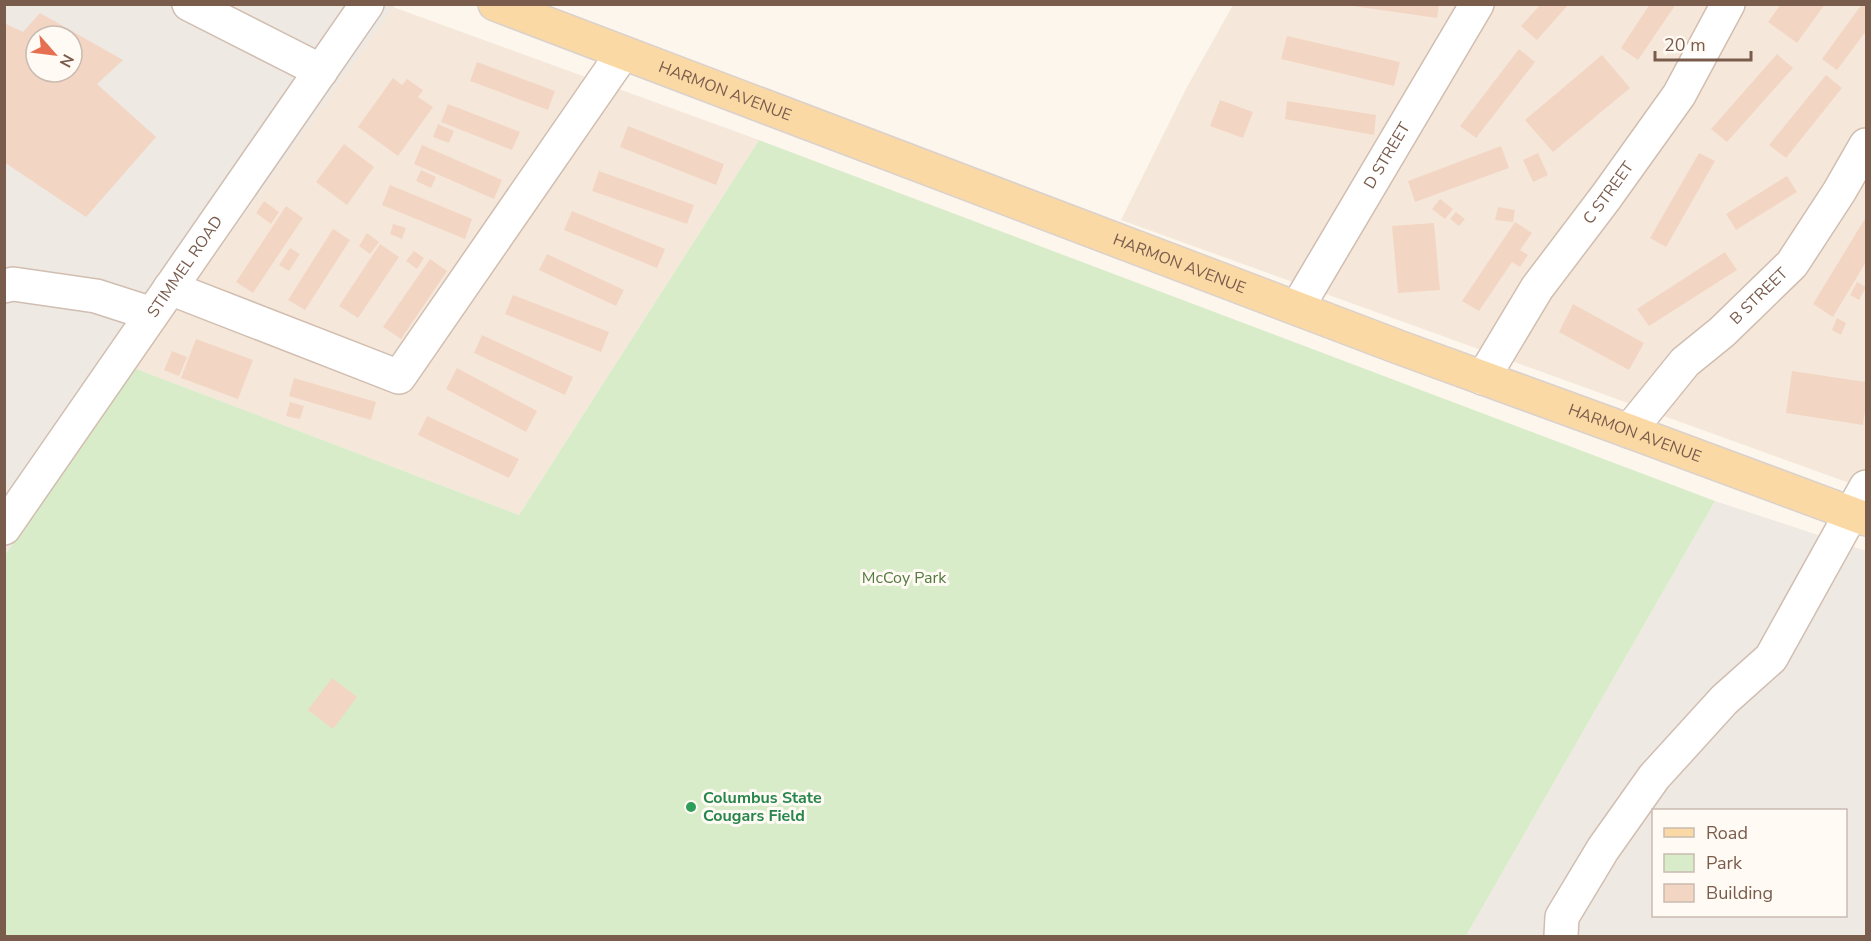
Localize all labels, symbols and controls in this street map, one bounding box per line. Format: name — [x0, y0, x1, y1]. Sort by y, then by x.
north arrow — [24, 24, 84, 84]
scale bar — [1655, 24, 1751, 62]
text: 20 m — [1664, 33, 1706, 57]
text: N — [54, 50, 79, 71]
street label: HARMON AVENUE — [655, 56, 795, 127]
street label: D STREET — [1359, 118, 1416, 193]
street label: C STREET — [1578, 157, 1639, 229]
street label: STIMMEL ROAD — [142, 211, 228, 322]
street label: HARMON AVENUE — [1110, 229, 1249, 299]
street label: B STREET — [1725, 263, 1793, 329]
street label: HARMON AVENUE — [1565, 399, 1705, 468]
park label: McCoy Park — [862, 567, 947, 589]
place label: Columbus State Cougars Field — [703, 787, 822, 827]
marker: Columbus State Cougars Field — [684, 800, 698, 814]
legend — [1652, 809, 1847, 917]
text: Road — [1706, 821, 1748, 845]
text: Park — [1706, 851, 1743, 875]
text: Building — [1706, 881, 1773, 905]

